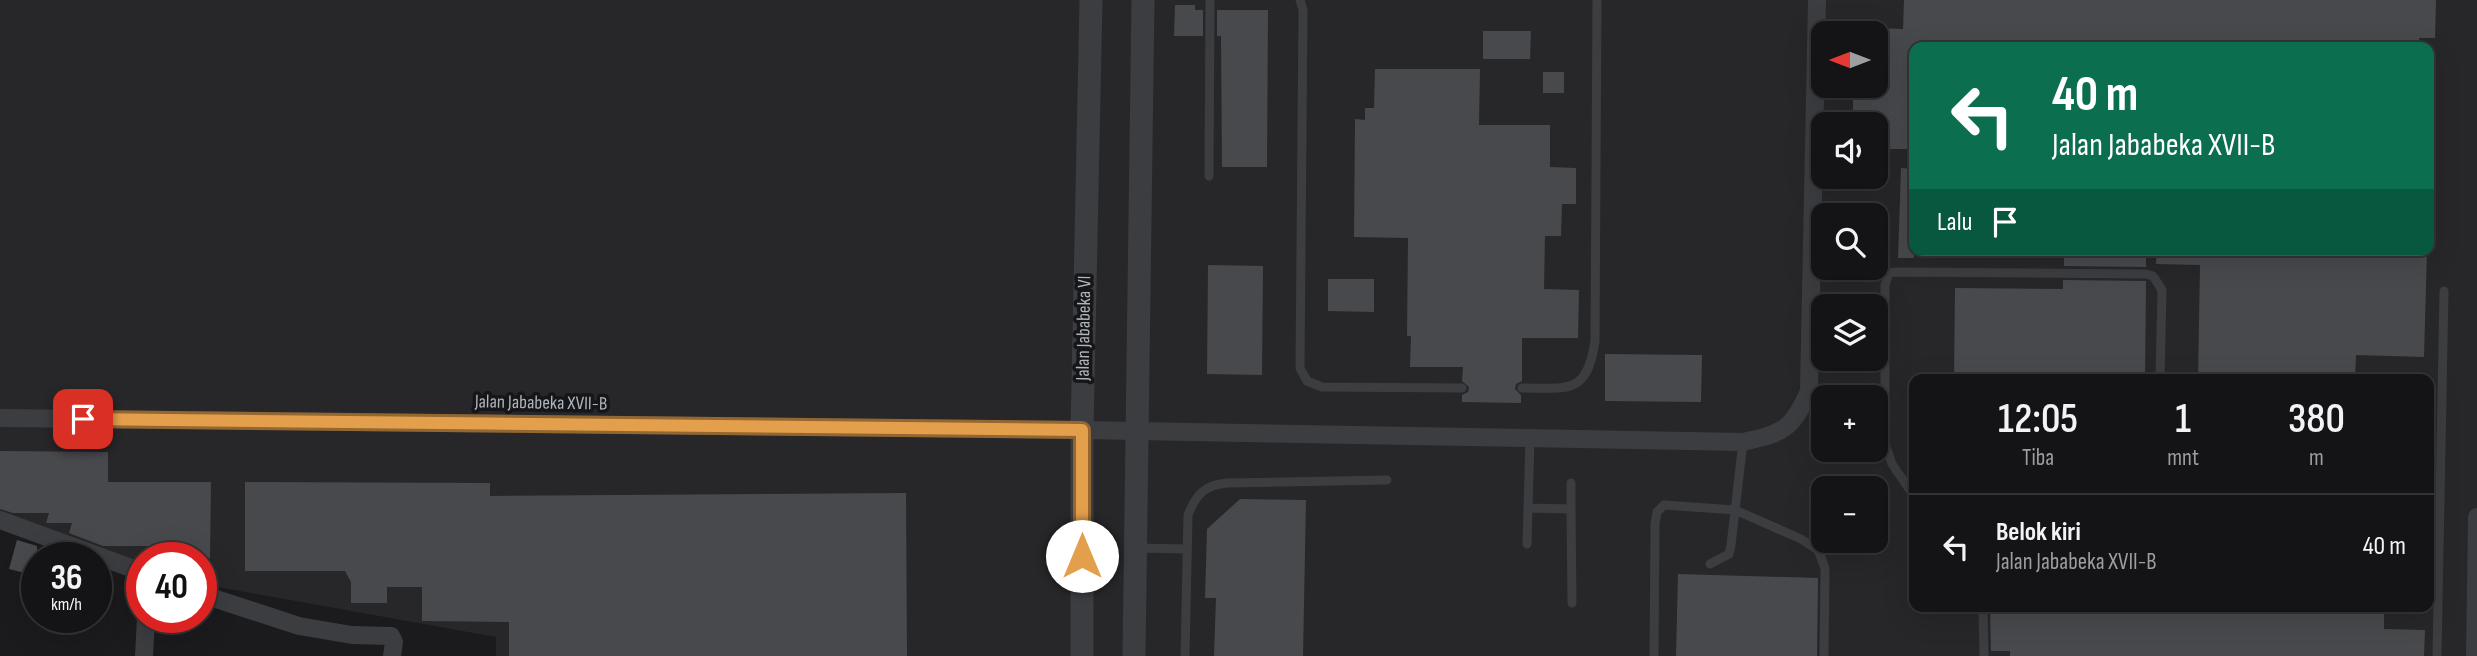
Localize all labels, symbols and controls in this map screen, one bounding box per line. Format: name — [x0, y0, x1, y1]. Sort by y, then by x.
north arrow — [1811, 21, 1888, 98]
map controls — [1811, 21, 1888, 553]
text: 40 m — [2052, 66, 2138, 125]
icon: left — [1937, 70, 2028, 161]
button: sound — [1811, 112, 1888, 189]
text: Jalan Jababeka XVII-B — [2052, 126, 2275, 165]
button: search — [1811, 203, 1888, 280]
icon: arrive — [1986, 203, 2024, 241]
text: Lalu — [1937, 207, 1972, 238]
street label: Jalan Jababeka VI — [1072, 275, 1096, 382]
button: layers — [1811, 294, 1888, 371]
button: + — [1811, 385, 1888, 462]
pin — [53, 389, 113, 449]
street label: Jalan Jababeka XVII-B — [474, 390, 607, 416]
text: 12:05 — [1998, 394, 2078, 445]
text: 1 — [2175, 394, 2191, 445]
text: 380 — [2288, 394, 2345, 445]
icon: arrive — [64, 400, 102, 438]
text: Tiba — [2022, 444, 2054, 472]
text: mnt — [2167, 444, 2199, 472]
text: m — [2309, 444, 2324, 472]
button: − — [1811, 476, 1888, 553]
text: Belok kiri — [1996, 517, 2081, 548]
position arrow — [1045, 519, 1119, 593]
icon: left — [1937, 528, 1975, 566]
text: 40 m — [2363, 531, 2406, 562]
speed limit sign: 40 — [126, 542, 217, 633]
text: Jalan Jababeka XVII-B — [1996, 548, 2156, 576]
text: 36 — [50, 557, 83, 600]
text: km/h — [51, 594, 82, 615]

